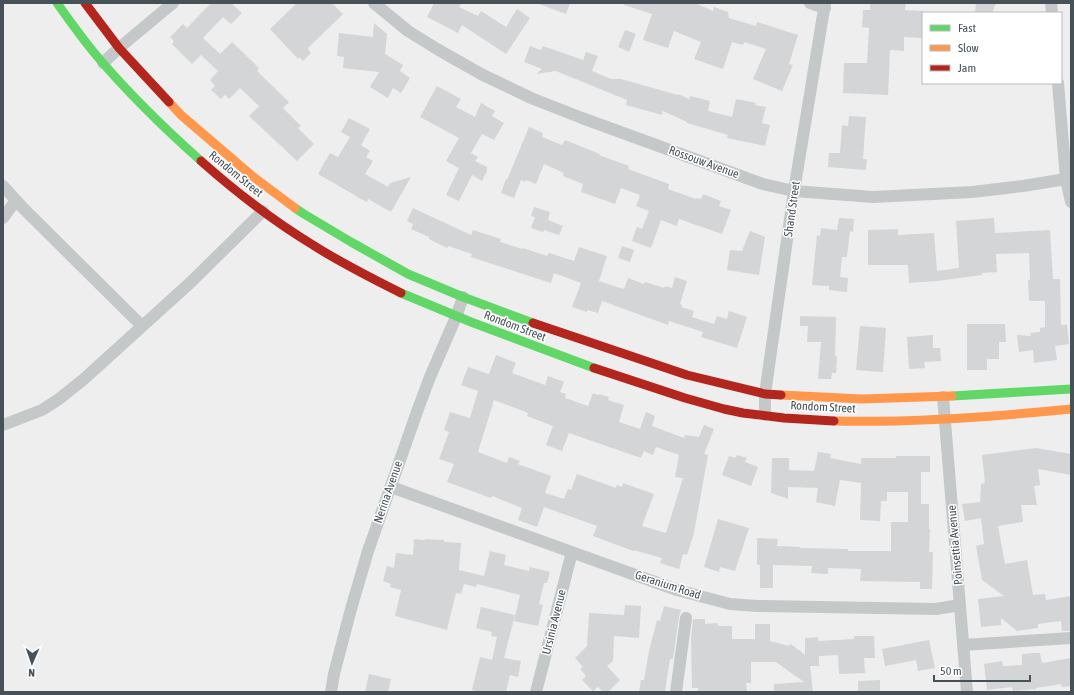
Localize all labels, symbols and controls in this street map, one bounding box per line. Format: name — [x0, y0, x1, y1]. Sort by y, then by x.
legend — [922, 12, 1062, 84]
text: Fast — [958, 21, 976, 35]
text: Slow — [958, 41, 979, 55]
text: Jam — [958, 61, 976, 75]
street label: Rossouw Avenue — [667, 143, 741, 181]
street label: Rondom Street — [206, 148, 266, 200]
street label: Shand Street — [781, 180, 803, 238]
street label: Rondom Street — [482, 308, 549, 344]
street label: Rondom Street — [790, 398, 857, 416]
street label: Nerina Avenue — [371, 459, 405, 525]
street label: Poinsettia Avenue — [945, 505, 965, 585]
street label: Geranium Road — [633, 568, 703, 602]
street label: Ursinia Avenue — [539, 588, 569, 656]
north arrow — [12, 643, 52, 683]
scale bar — [934, 657, 1030, 683]
text: 50 m — [940, 664, 962, 678]
text: N — [28, 667, 35, 679]

